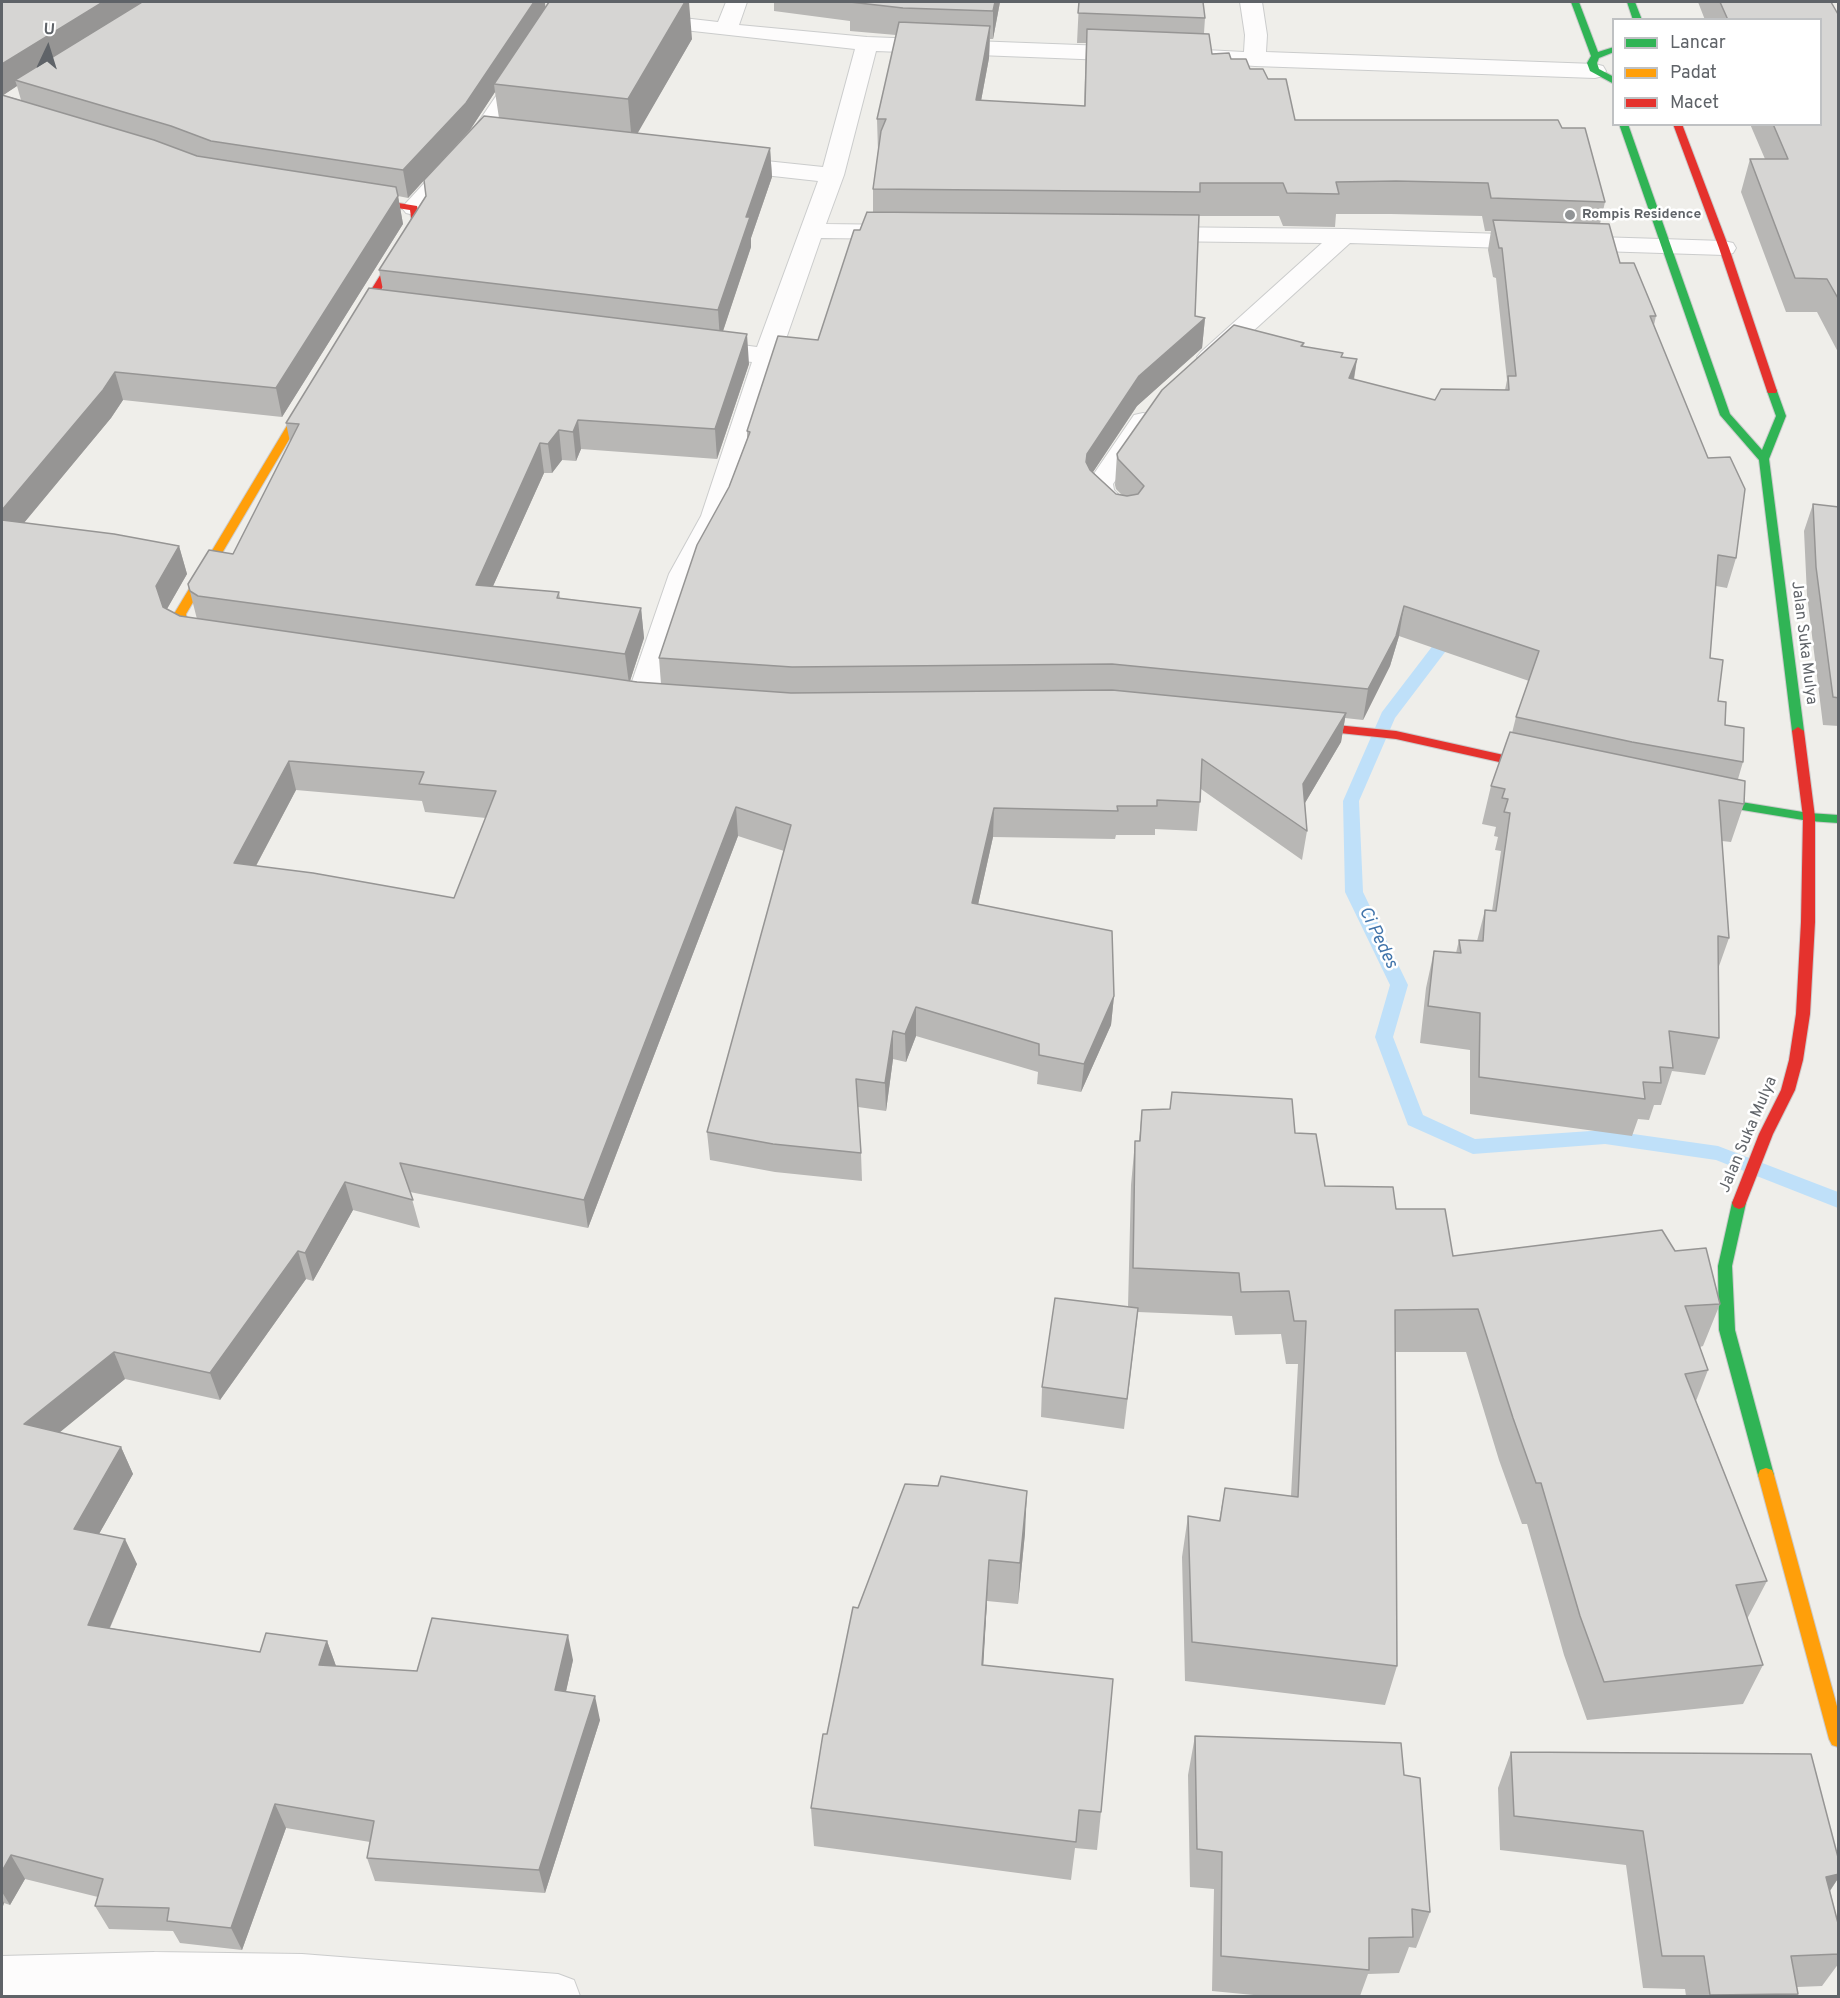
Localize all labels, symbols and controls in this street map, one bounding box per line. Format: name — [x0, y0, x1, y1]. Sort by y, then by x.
north arrow — [18, 18, 78, 78]
legend — [1612, 18, 1822, 126]
text: U — [43, 20, 56, 40]
text: Lancar — [1670, 32, 1726, 55]
text: Padat — [1670, 62, 1717, 85]
text: Macet — [1670, 92, 1719, 115]
place label: Rompis Residence — [1582, 207, 1701, 223]
marker: Rompis Residence — [1563, 208, 1577, 222]
street label: Jalan Suka Mulya — [1786, 580, 1820, 706]
water label: Ci Pedes — [1353, 903, 1401, 973]
street label: Jalan Suka Mulya — [1716, 1074, 1782, 1196]

